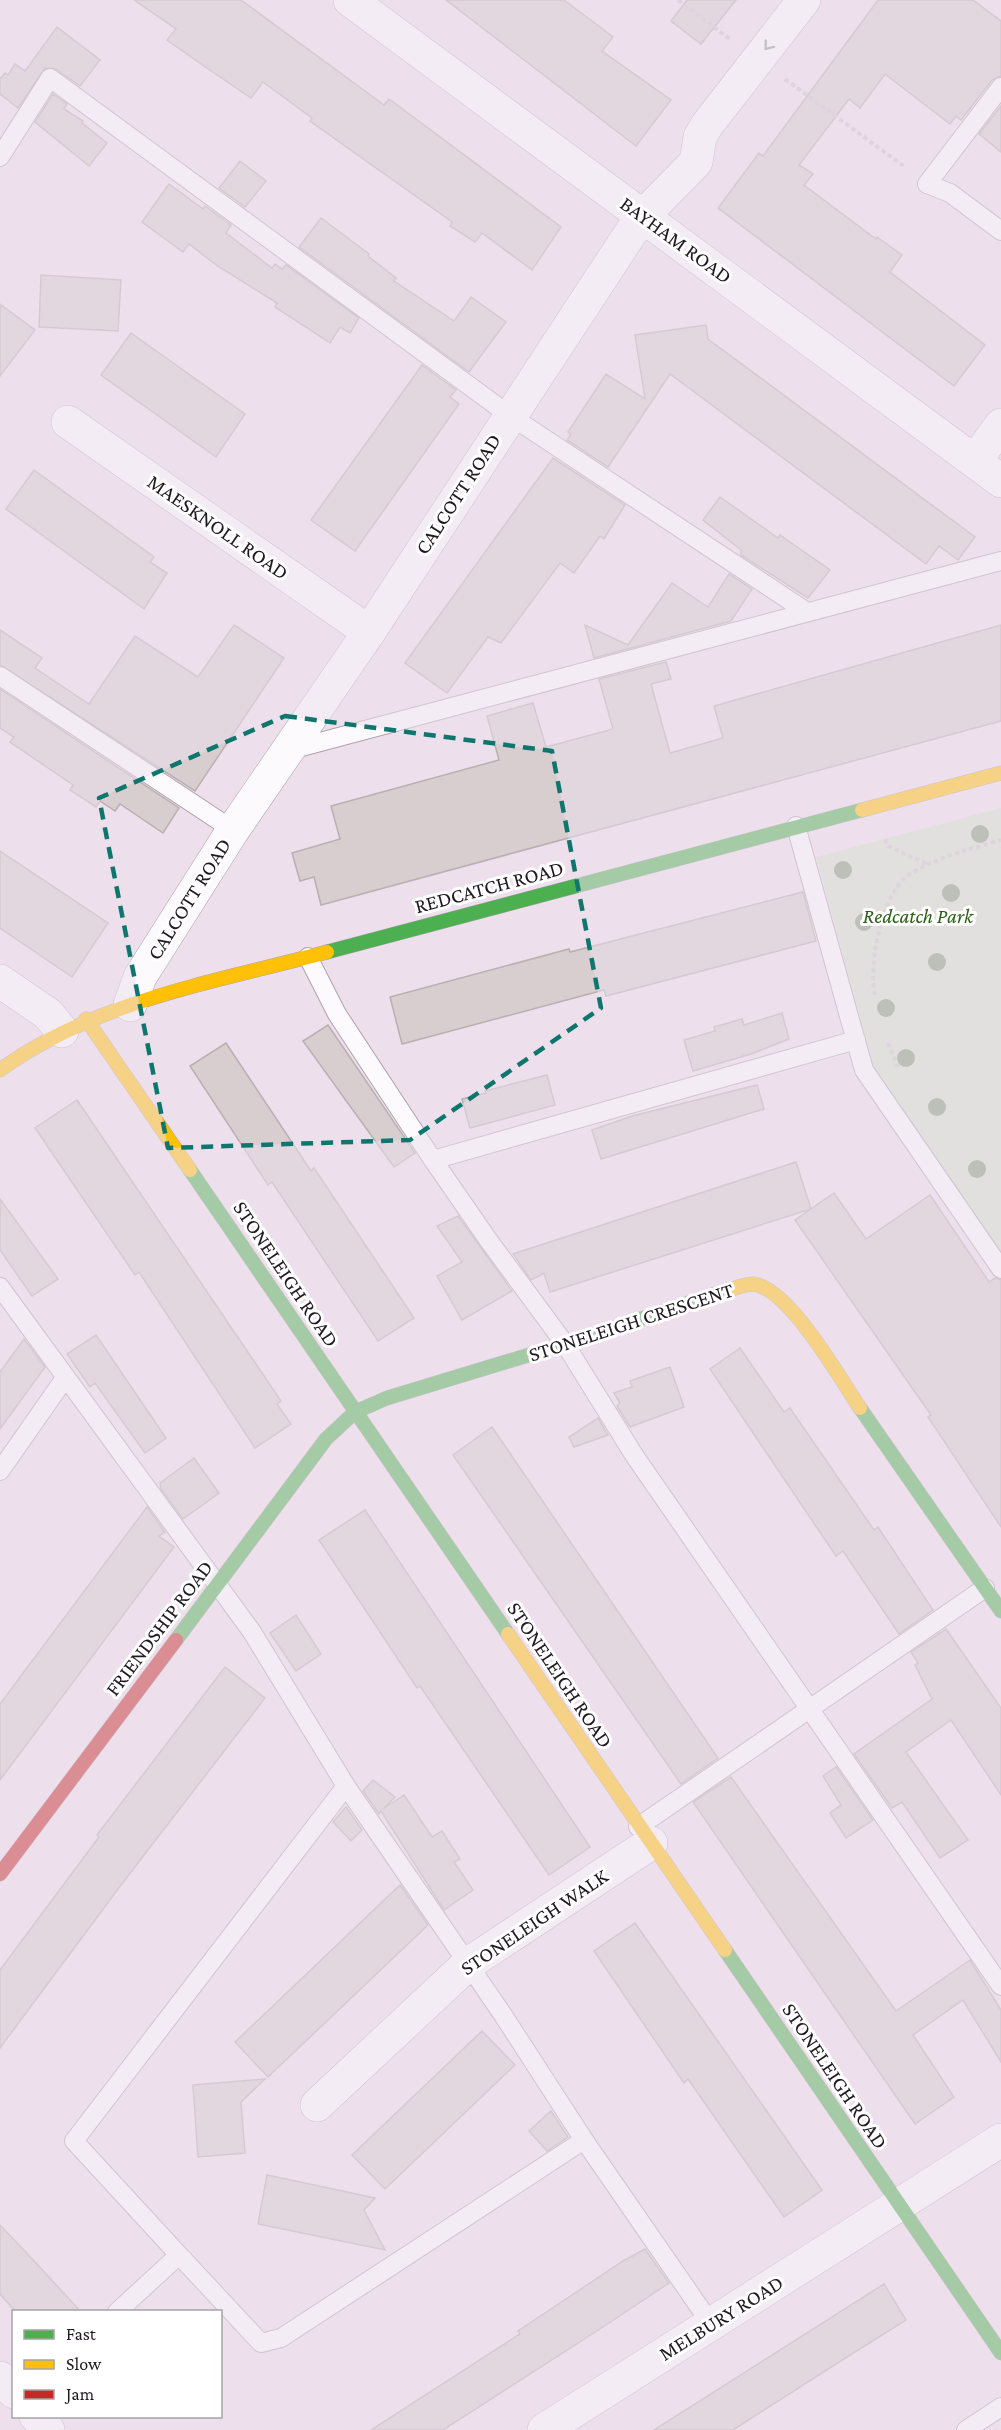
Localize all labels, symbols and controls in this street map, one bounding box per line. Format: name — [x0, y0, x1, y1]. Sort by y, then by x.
one-way arrow — [764, 39, 775, 50]
street label: BAYHAM ROAD — [616, 191, 736, 289]
street label: CALCOTT ROAD — [410, 429, 506, 559]
street label: MAESKNOLL ROAD — [143, 469, 293, 585]
street label: CALCOTT ROAD — [142, 834, 236, 964]
street label: REDCATCH ROAD — [412, 856, 566, 918]
park label: Redcatch Park — [863, 904, 974, 928]
street label: STONELEIGH ROAD — [228, 1196, 344, 1352]
street label: STONELEIGH CRESCENT — [526, 1277, 737, 1366]
street label: FRIENDSHIP ROAD — [100, 1556, 218, 1700]
street label: STONELEIGH ROAD — [502, 1597, 618, 1753]
street label: STONELEIGH WALK — [456, 1863, 613, 1980]
street label: STONELEIGH ROAD — [777, 1998, 893, 2154]
street label: MELBURY ROAD — [654, 2270, 788, 2366]
legend — [12, 2310, 222, 2418]
text: Fast — [66, 2324, 97, 2344]
text: Slow — [66, 2354, 102, 2374]
text: Jam — [64, 2384, 95, 2404]

